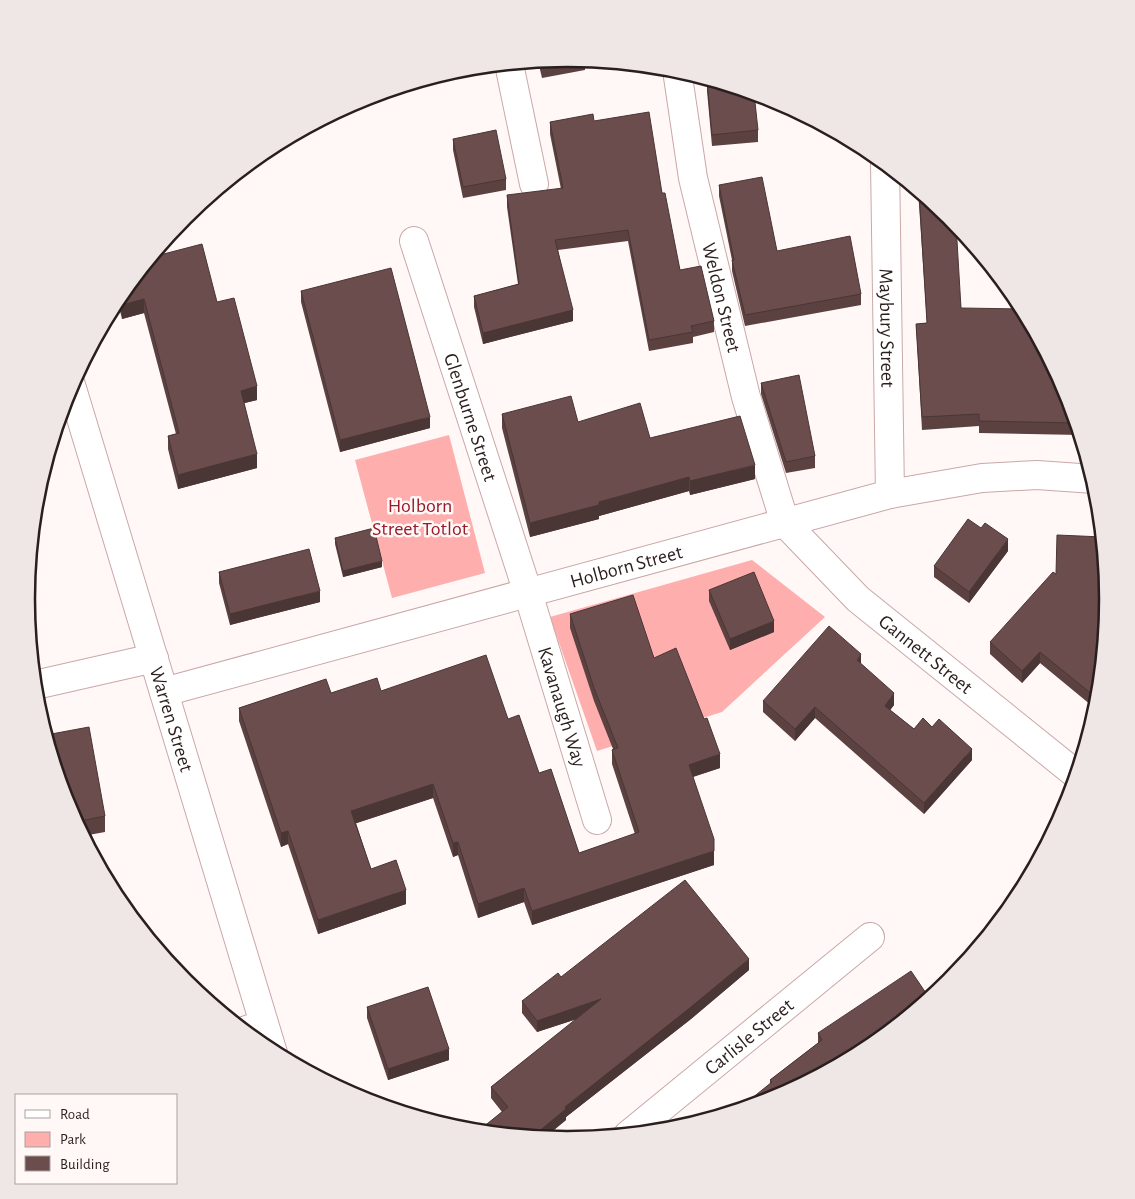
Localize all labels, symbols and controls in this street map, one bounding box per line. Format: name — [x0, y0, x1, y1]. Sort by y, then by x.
street label: Weldon Street — [698, 241, 744, 355]
street label: Maybury Street — [876, 268, 897, 388]
street label: Glenburne Street — [440, 351, 500, 484]
park label: Holborn Street Totlot — [372, 496, 469, 539]
street label: Holborn Street — [568, 542, 685, 592]
street label: Gannett Street — [875, 611, 976, 698]
street label: Kavanaugh Way — [534, 645, 589, 770]
street label: Warren Street — [146, 664, 197, 775]
street label: Carlisle Street — [701, 995, 798, 1079]
legend — [15, 1094, 178, 1184]
text: Road — [60, 1107, 90, 1122]
text: Park — [60, 1132, 86, 1147]
text: Building — [60, 1157, 110, 1172]

